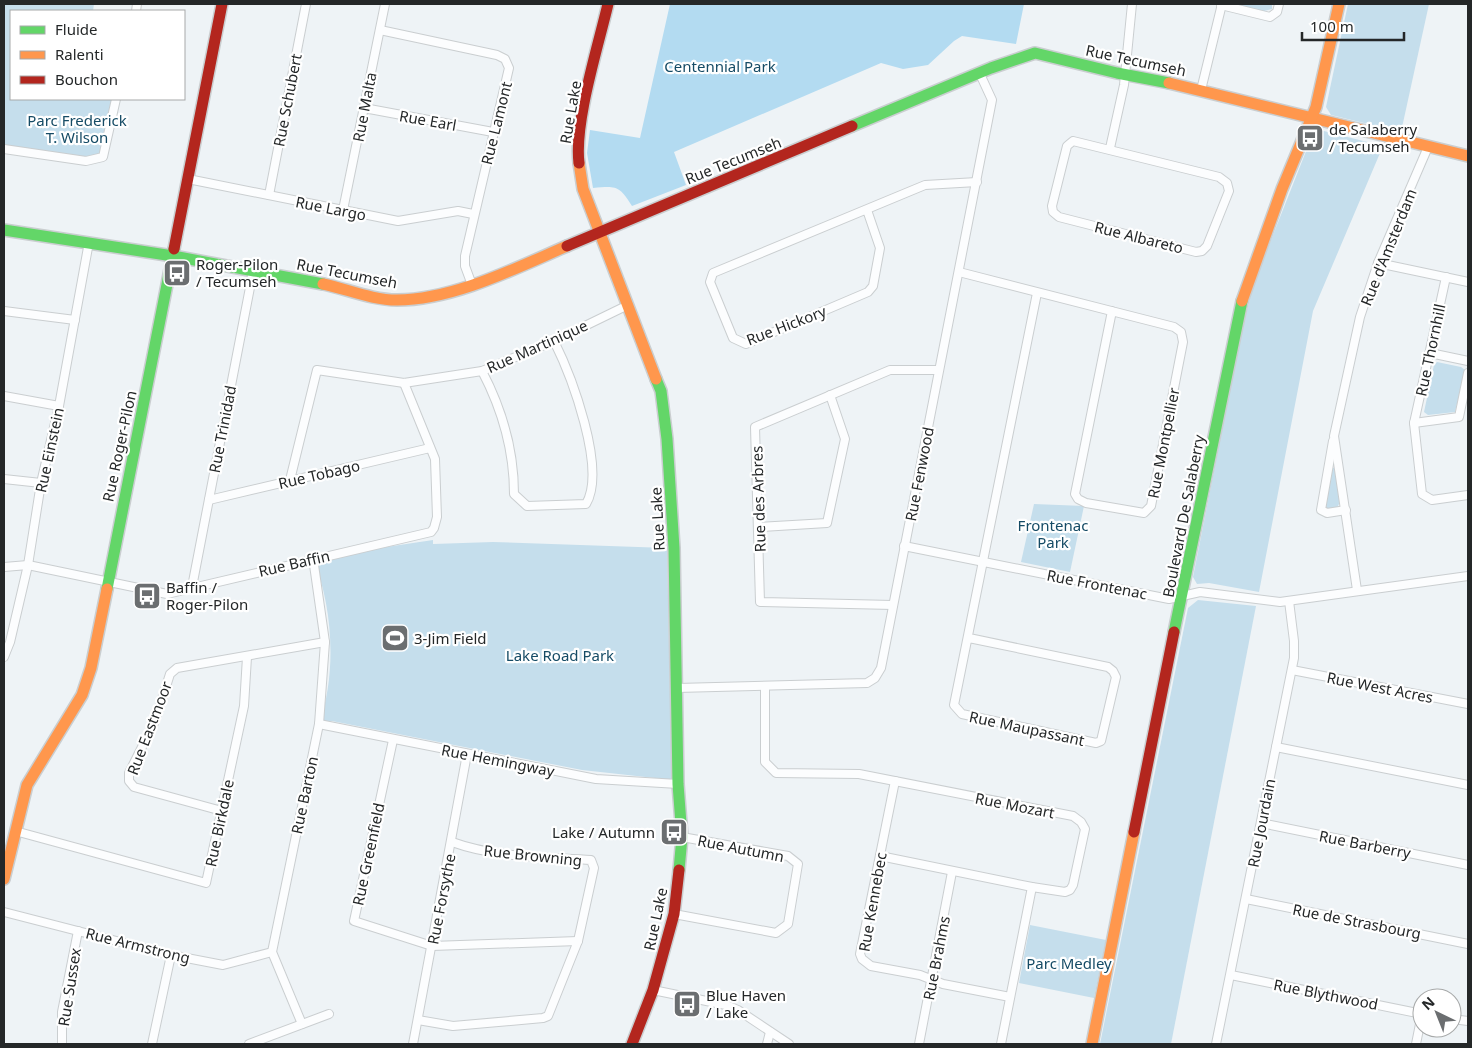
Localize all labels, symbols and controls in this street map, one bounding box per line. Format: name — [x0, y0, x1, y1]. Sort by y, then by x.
legend — [10, 10, 185, 100]
scale bar — [1302, 10, 1404, 42]
text: 100 m — [1310, 16, 1354, 36]
text: Fluide — [55, 19, 97, 39]
street label: Rue Tecumseh — [1084, 40, 1188, 80]
text: Ralenti — [55, 44, 104, 64]
street label: Rue Schubert — [268, 51, 306, 148]
park label: Centennial Park — [664, 56, 776, 76]
text: Bouchon — [55, 69, 118, 89]
street label: Rue Malta — [347, 70, 381, 144]
street label: Rue Lamont — [476, 79, 516, 167]
street label: Rue Lake — [555, 79, 585, 145]
street label: Rue Earl — [398, 105, 458, 135]
park label: Parc Frederick T. Wilson — [27, 110, 127, 147]
place label: de Salaberry / Tecumseh — [1329, 119, 1418, 156]
bus stop icon: de Salaberry / Tecumseh — [1295, 123, 1325, 153]
street label: Rue Tecumseh — [682, 132, 784, 188]
street label: Rue d'Amsterdam — [1355, 185, 1421, 309]
street label: Rue Largo — [294, 191, 368, 225]
street label: Rue Albareto — [1092, 216, 1186, 258]
street label: Rue Tecumseh — [295, 253, 399, 293]
place label: Roger-Pilon / Tecumseh — [196, 254, 278, 291]
bus stop icon: Roger-Pilon / Tecumseh — [162, 258, 192, 288]
street label: Rue Hickory — [743, 300, 829, 349]
street label: Rue Thornhill — [1410, 302, 1450, 398]
street label: Rue Martinique — [483, 315, 591, 377]
street label: Rue Trinidad — [204, 384, 240, 474]
street label: Rue Montpellier — [1142, 386, 1184, 500]
street label: Rue Roger-Pilon — [97, 389, 141, 503]
street label: Rue Einstein — [30, 406, 68, 494]
street label: Rue Fenwood — [900, 425, 938, 523]
street label: Boulevard De Salaberry — [1157, 433, 1209, 599]
street label: Rue des Arbres — [746, 446, 770, 552]
street label: Rue Tobago — [276, 455, 362, 493]
street label: Rue Lake — [645, 487, 669, 551]
park label: Frontenac Park — [1018, 515, 1088, 552]
street label: Rue Baffin — [256, 545, 332, 581]
street label: Rue Frontenac — [1045, 564, 1149, 604]
place label: Baffin / Roger-Pilon — [166, 577, 248, 614]
bus stop icon: Baffin / Roger-Pilon — [132, 581, 162, 611]
sports icon: 3-Jim Field — [380, 623, 410, 653]
place label: 3-Jim Field — [414, 628, 487, 648]
park label: Lake Road Park — [506, 645, 614, 665]
street label: Rue West Acres — [1325, 667, 1435, 707]
street label: Rue Eastmoor — [122, 678, 176, 778]
street label: Rue Maupassant — [968, 706, 1087, 750]
street label: Rue Hemingway — [440, 739, 557, 781]
street label: Rue Barton — [286, 754, 322, 836]
street label: Rue Jourdain — [1243, 777, 1279, 869]
street label: Rue Birkdale — [200, 778, 238, 868]
street label: Rue Mozart — [974, 787, 1057, 823]
street label: Rue Greenfield — [347, 801, 389, 907]
bus stop icon: Lake / Autumn — [659, 817, 689, 847]
place label: Lake / Autumn — [552, 822, 655, 842]
street label: Rue Barberry — [1317, 825, 1413, 863]
street label: Rue Autumn — [696, 830, 786, 866]
street label: Rue Browning — [483, 840, 583, 870]
street label: Rue Kennebec — [853, 851, 891, 953]
street label: Rue Forsythe — [422, 852, 460, 946]
street label: Rue Lake — [639, 886, 671, 952]
street label: Rue de Strasbourg — [1291, 899, 1423, 943]
street label: Rue Brahms — [918, 914, 954, 1002]
street label: Rue Armstrong — [84, 922, 192, 968]
street label: Rue Sussex — [53, 946, 85, 1028]
park label: Parc Medley — [1026, 953, 1112, 973]
street label: Rue Blythwood — [1272, 974, 1380, 1014]
place label: Blue Haven / Lake — [706, 985, 786, 1022]
north arrow — [1412, 988, 1462, 1038]
bus stop icon: Blue Haven / Lake — [672, 989, 702, 1019]
text: N — [1417, 992, 1438, 1014]

